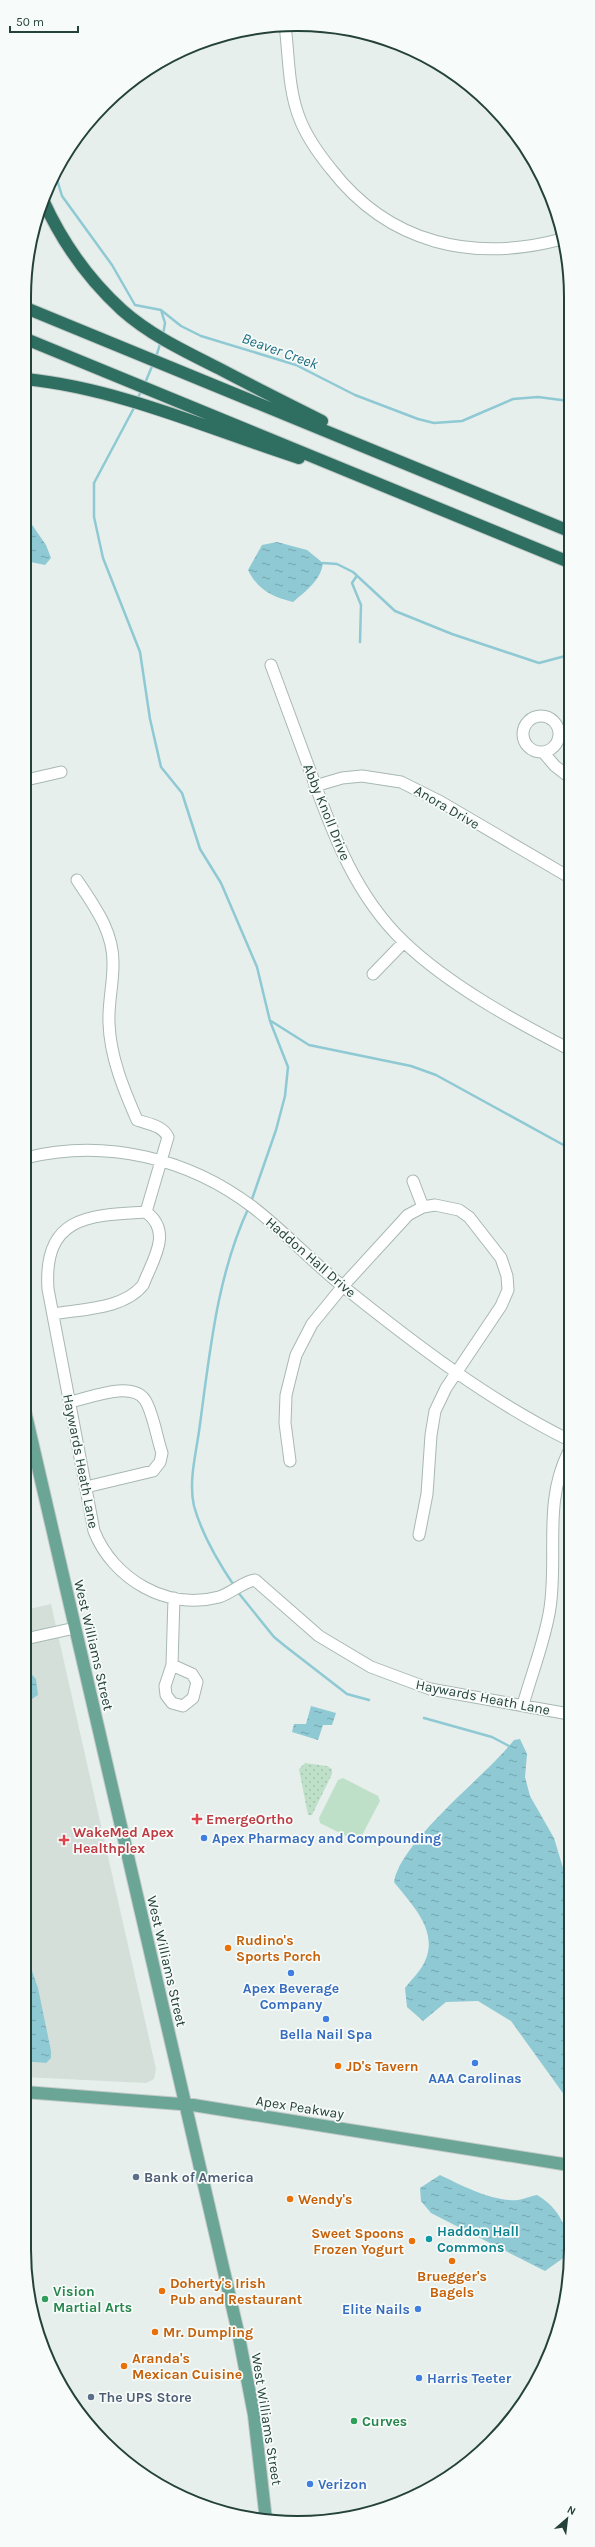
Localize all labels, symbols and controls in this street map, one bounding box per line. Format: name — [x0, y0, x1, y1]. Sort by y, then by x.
scale bar — [10, 8, 78, 34]
text: 50 m — [16, 15, 44, 29]
water label: Beaver Creek — [239, 329, 321, 373]
street label: Abby Knoll Drive — [299, 761, 354, 863]
street label: Anora Drive — [411, 782, 483, 833]
street label: Haddon Hall Drive — [262, 1214, 359, 1301]
street label: Haywards Heath Lane — [59, 1392, 102, 1530]
street label: West Williams Street — [70, 1578, 117, 1712]
street label: Haywards Heath Lane — [414, 1676, 552, 1719]
place label: EmergeOrtho — [206, 1811, 293, 1828]
marker: EmergeOrtho — [191, 1813, 203, 1825]
place label: WakeMed Apex Healthplex — [73, 1824, 174, 1857]
place label: Apex Pharmacy and Compounding — [212, 1830, 441, 1847]
marker: Apex Pharmacy and Compounding — [199, 1833, 209, 1843]
marker: WakeMed Apex Healthplex — [58, 1834, 70, 1846]
street label: West Williams Street — [143, 1894, 190, 2028]
place label: Rudino's Sports Porch — [236, 1932, 321, 1965]
marker: Rudino's Sports Porch — [223, 1943, 233, 1953]
marker: Apex Beverage Company — [286, 1968, 296, 1978]
place label: Apex Beverage Company — [243, 1980, 339, 2013]
marker: Bella Nail Spa — [321, 2014, 331, 2024]
place label: Bella Nail Spa — [279, 2026, 373, 2043]
place label: JD's Tavern — [346, 2058, 418, 2075]
marker: AAA Carolinas — [470, 2058, 480, 2068]
marker: JD's Tavern — [333, 2061, 343, 2071]
place label: AAA Carolinas — [428, 2070, 522, 2087]
street label: Apex Peakway — [255, 2092, 346, 2123]
place label: Bank of America — [144, 2169, 254, 2186]
marker: Bank of America — [131, 2172, 141, 2182]
place label: Wendy's — [298, 2191, 352, 2208]
marker: Wendy's — [285, 2194, 295, 2204]
place label: Haddon Hall Commons — [437, 2223, 519, 2256]
place label: Sweet Spoons Frozen Yogurt — [311, 2225, 404, 2258]
marker: Haddon Hall Commons — [424, 2234, 434, 2244]
marker: Sweet Spoons Frozen Yogurt — [407, 2236, 417, 2246]
marker: Bruegger's Bagels — [447, 2256, 457, 2266]
place label: Bruegger's Bagels — [417, 2268, 487, 2301]
place label: Doherty's Irish Pub and Restaurant — [170, 2275, 303, 2308]
place label: Vision Martial Arts — [53, 2283, 132, 2316]
marker: Doherty's Irish Pub and Restaurant — [157, 2286, 167, 2296]
marker: Vision Martial Arts — [40, 2294, 50, 2304]
place label: Elite Nails — [342, 2301, 410, 2318]
marker: Elite Nails — [413, 2304, 423, 2314]
place label: Mr. Dumpling — [163, 2324, 253, 2341]
marker: Mr. Dumpling — [150, 2327, 160, 2337]
place label: Aranda's Mexican Cuisine — [132, 2350, 242, 2383]
street label: West Williams Street — [248, 2352, 285, 2486]
marker: Aranda's Mexican Cuisine — [119, 2361, 129, 2371]
place label: Harris Teeter — [427, 2370, 512, 2387]
marker: Harris Teeter — [414, 2373, 424, 2383]
place label: The UPS Store — [99, 2389, 192, 2406]
marker: The UPS Store — [86, 2392, 96, 2402]
place label: Curves — [362, 2413, 407, 2430]
marker: Curves — [349, 2416, 359, 2426]
place label: Verizon — [318, 2476, 367, 2493]
marker: Verizon — [305, 2479, 315, 2489]
north arrow — [547, 2499, 587, 2539]
text: N — [565, 2503, 578, 2518]

